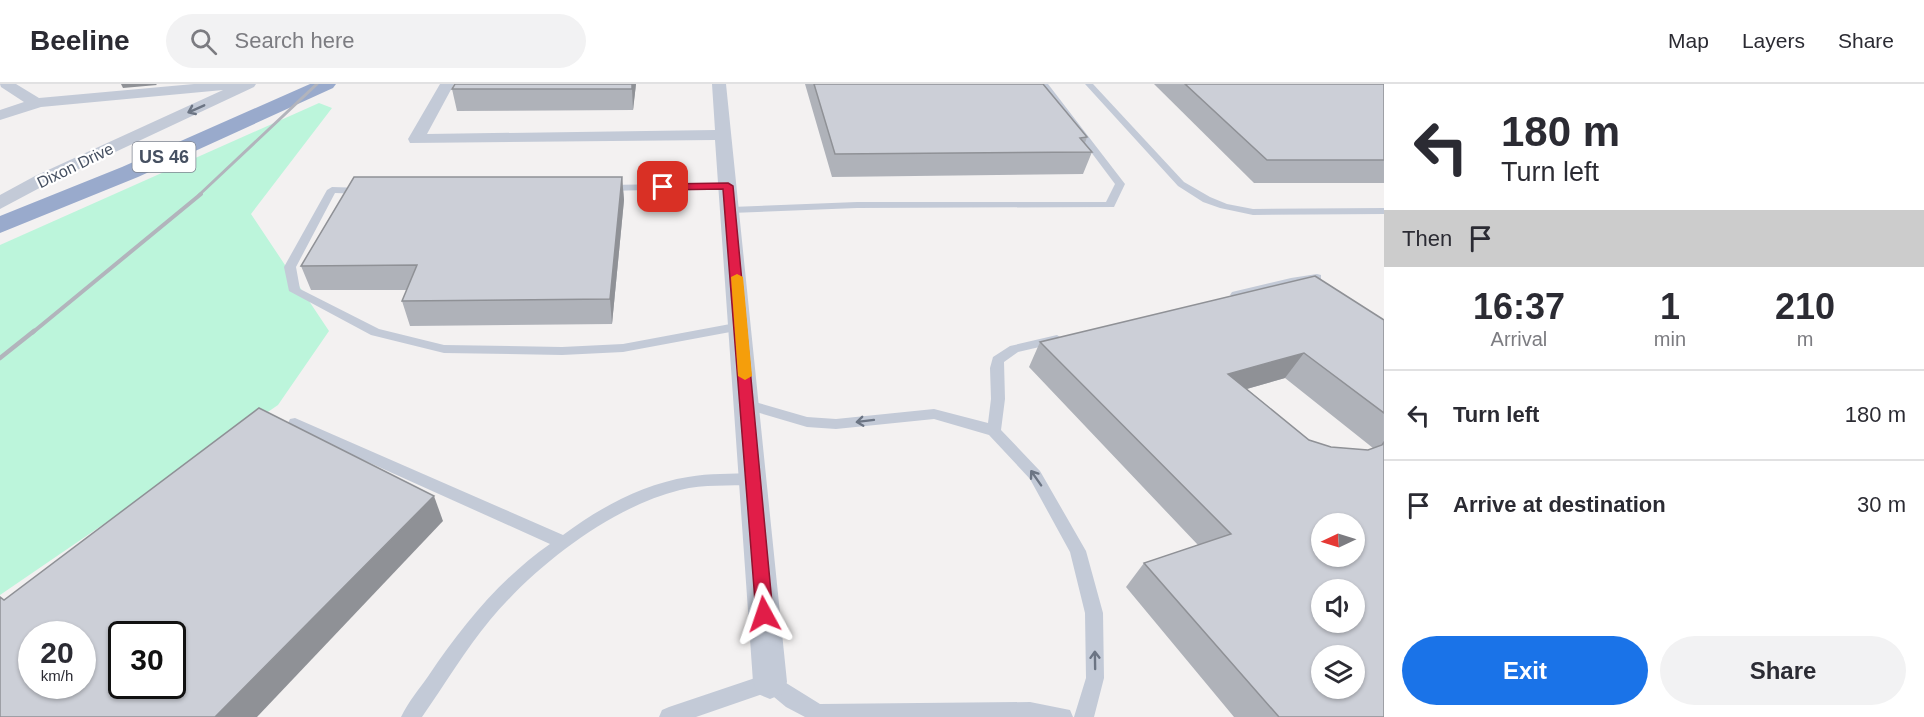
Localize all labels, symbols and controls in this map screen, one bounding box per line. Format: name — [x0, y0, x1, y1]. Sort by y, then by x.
search box — [166, 14, 586, 68]
text: Beeline — [30, 25, 130, 56]
icon: search — [187, 25, 220, 58]
text: Search here — [235, 28, 354, 53]
text: Map — [1668, 29, 1709, 52]
text: Layers — [1742, 29, 1805, 52]
text: Share — [1838, 29, 1894, 52]
one-way arrow — [187, 103, 205, 115]
icon: left — [1402, 108, 1480, 186]
text: 180 m — [1501, 108, 1620, 155]
street label: Dixon Drive — [34, 140, 116, 191]
road number: US 46 — [132, 142, 195, 172]
text: Turn left — [1501, 157, 1599, 187]
pin — [637, 161, 688, 212]
icon: arrive — [646, 170, 679, 203]
icon: arrive — [1464, 222, 1497, 255]
text: Then — [1402, 226, 1452, 251]
text: 16:37 — [1473, 286, 1565, 327]
text: 1 — [1660, 286, 1680, 327]
text: 210 — [1775, 286, 1835, 327]
text: Arrival — [1491, 328, 1547, 350]
text: min — [1654, 328, 1686, 350]
text: m — [1797, 328, 1813, 350]
icon: left — [1402, 399, 1435, 432]
text: Turn left — [1453, 402, 1539, 427]
text: 180 m — [1845, 402, 1906, 427]
one-way arrow — [856, 416, 876, 427]
one-way arrow — [1030, 471, 1042, 487]
icon: arrive — [1402, 489, 1435, 522]
text: Arrive at destination — [1453, 492, 1666, 517]
text: 30 m — [1857, 492, 1906, 517]
north arrow — [1311, 513, 1365, 567]
map controls — [1311, 513, 1365, 699]
button: sound — [1311, 579, 1365, 633]
position arrow — [732, 582, 796, 646]
speed limit sign: 30 — [108, 621, 186, 699]
text: 20 — [40, 636, 74, 669]
button: Exit — [1402, 636, 1648, 705]
button: Share — [1660, 636, 1906, 705]
button: layers — [1311, 645, 1365, 699]
one-way arrow — [1089, 651, 1100, 671]
text: km/h — [41, 667, 73, 684]

